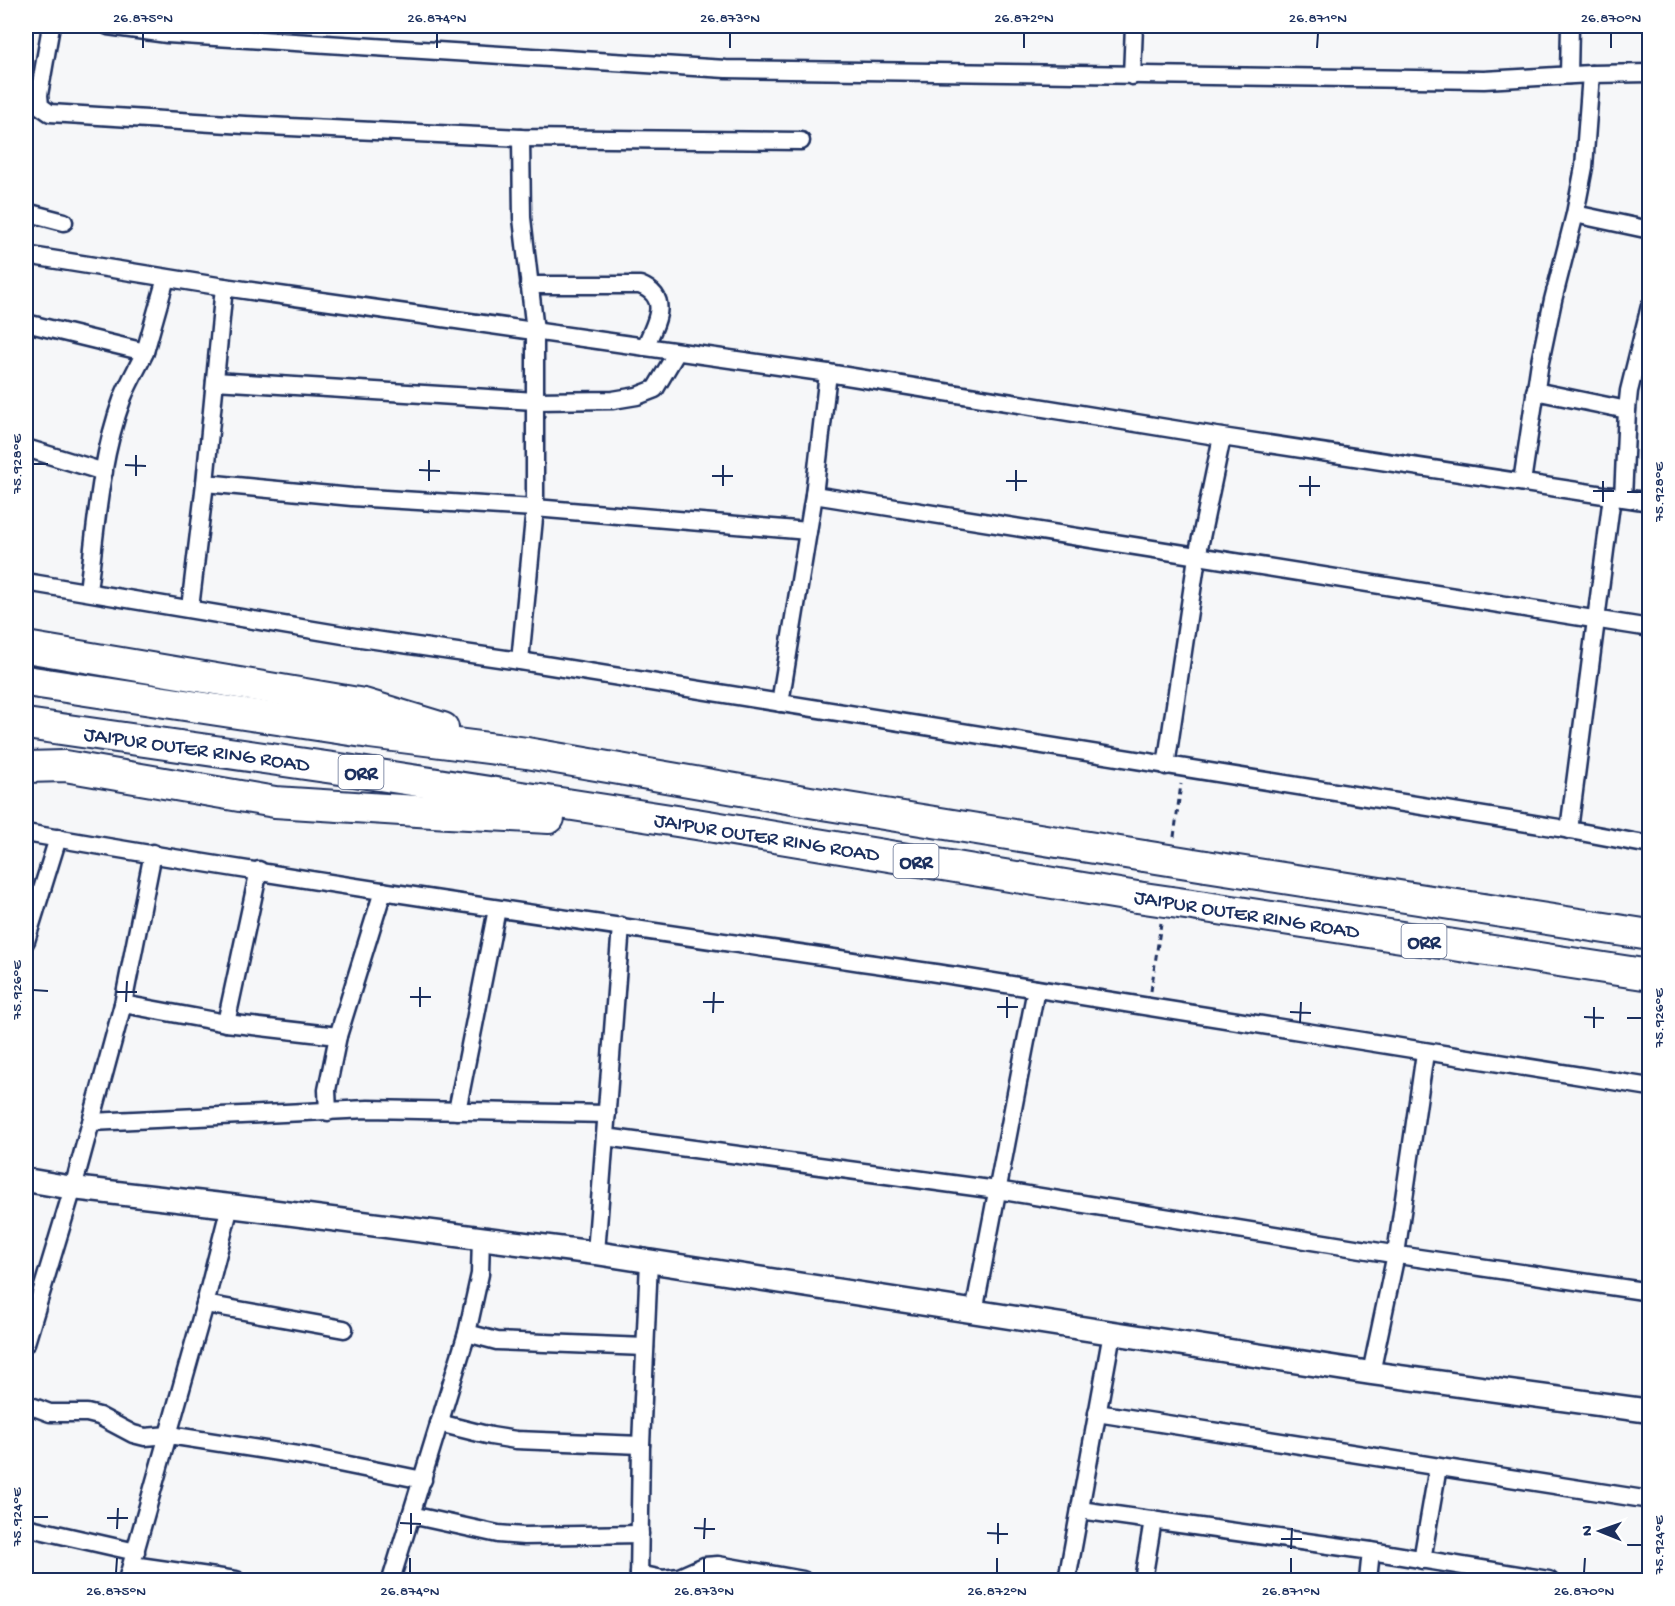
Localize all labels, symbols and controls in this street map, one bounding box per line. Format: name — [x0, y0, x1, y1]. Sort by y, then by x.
text: 26.875°N — [113, 10, 173, 28]
text: 26.874°N — [407, 10, 467, 28]
text: 26.873°N — [700, 10, 760, 28]
text: 26.872°N — [994, 10, 1054, 28]
text: 26.871°N — [1289, 10, 1347, 28]
text: 26.870°N — [1581, 10, 1642, 28]
text: 75.928°E — [9, 434, 27, 495]
text: 75.928°E — [1651, 462, 1669, 523]
street label: JAIPUR OUTER RING ROAD — [82, 723, 311, 780]
road number: ORR — [338, 755, 384, 789]
street label: JAIPUR OUTER RING ROAD — [652, 809, 881, 870]
road number: ORR — [894, 844, 938, 878]
street label: JAIPUR OUTER RING ROAD — [1132, 886, 1361, 947]
road number: ORR — [1402, 924, 1446, 958]
text: 75.926°E — [9, 960, 27, 1020]
text: 75.926°E — [1651, 988, 1669, 1048]
text: 75.924°E — [9, 1487, 27, 1547]
north arrow — [1570, 1501, 1630, 1561]
text: 75.924°E — [1651, 1515, 1669, 1575]
text: N — [1579, 1525, 1598, 1536]
text: 26.875°N — [86, 1583, 146, 1601]
text: 26.874°N — [380, 1583, 440, 1601]
text: 26.873°N — [674, 1583, 734, 1601]
text: 26.872°N — [967, 1583, 1027, 1601]
text: 26.871°N — [1262, 1583, 1320, 1601]
text: 26.870°N — [1554, 1583, 1615, 1601]

